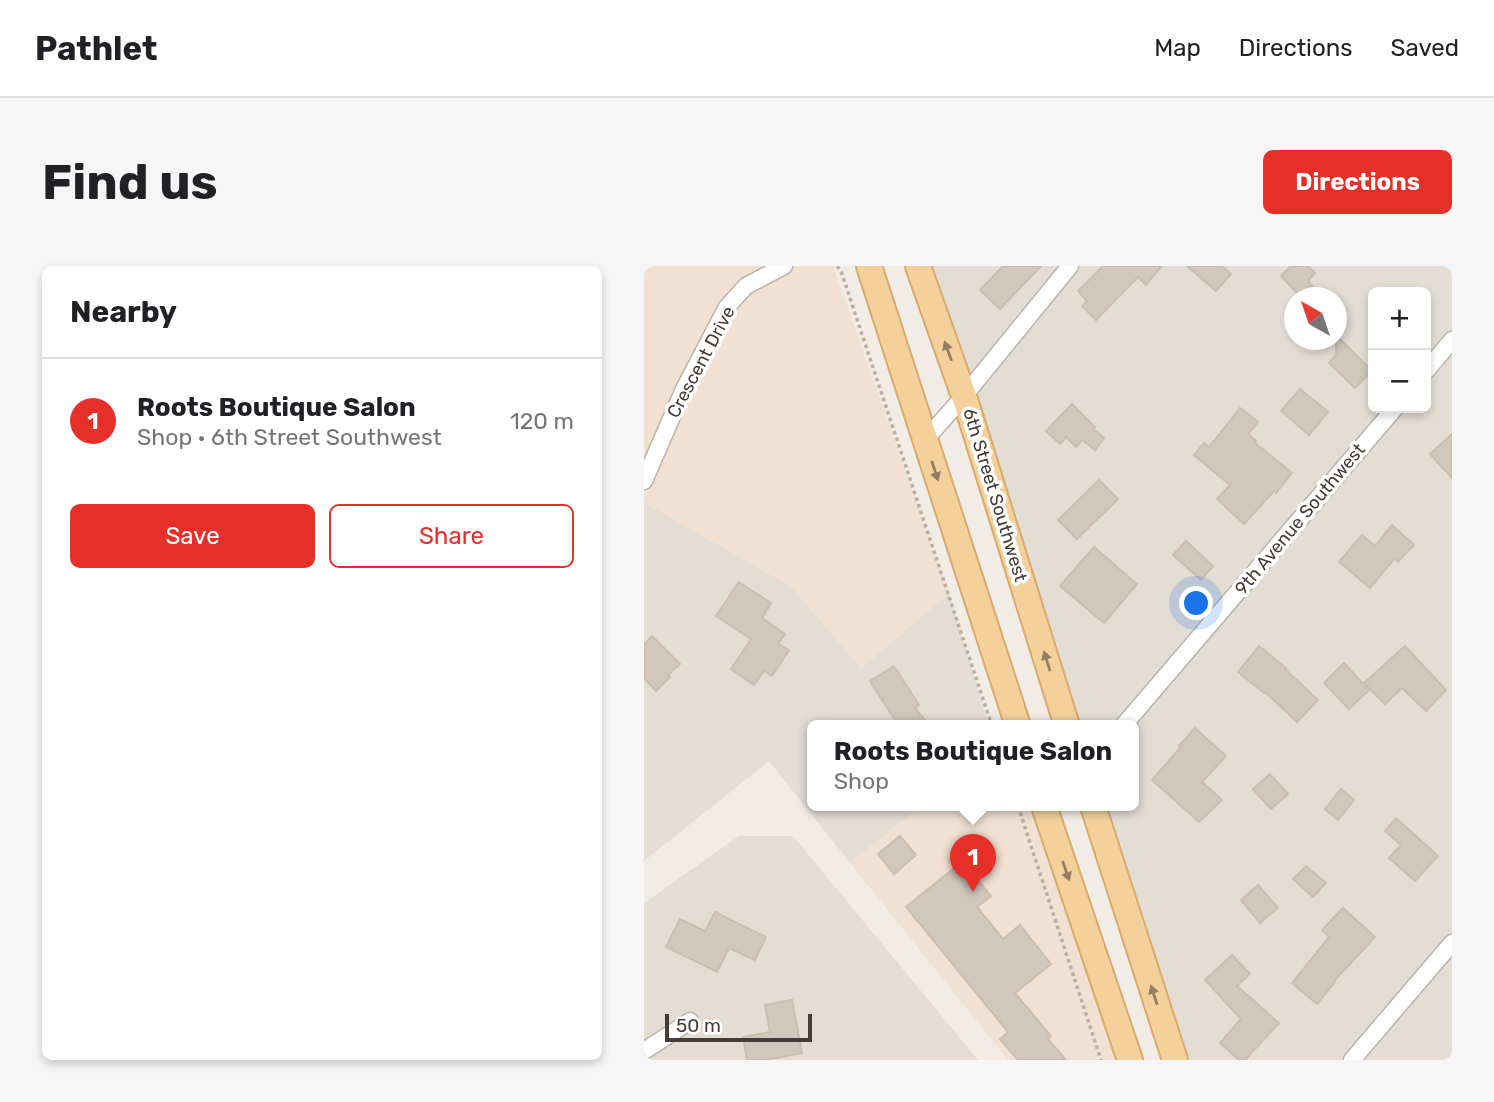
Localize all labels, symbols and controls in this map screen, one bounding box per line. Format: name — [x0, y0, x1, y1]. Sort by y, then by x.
text: Pathlet — [35, 29, 158, 68]
text: Map — [1154, 34, 1201, 62]
text: Directions — [1239, 34, 1352, 62]
text: Saved — [1390, 34, 1459, 62]
button: Directions — [1263, 150, 1452, 214]
text: Find us — [42, 153, 218, 211]
north arrow — [1284, 287, 1347, 350]
map controls — [1368, 287, 1431, 413]
button: + — [1368, 287, 1431, 350]
text: Nearby — [70, 294, 177, 330]
street label: Crescent Drive — [662, 302, 740, 422]
one-way arrow — [942, 340, 953, 361]
button: − — [1368, 350, 1431, 413]
text: Roots Boutique Salon — [137, 392, 416, 423]
street label: 6th Street Southwest — [958, 406, 1032, 584]
text: 1 — [87, 407, 99, 435]
text: 120 m — [510, 407, 574, 435]
text: Shop · 6th Street Southwest — [137, 423, 442, 451]
street label: 9th Avenue Southwest — [1230, 439, 1370, 599]
one-way arrow — [930, 460, 941, 481]
button: Save — [70, 504, 315, 568]
button: Share — [329, 504, 574, 568]
your location — [1179, 586, 1213, 620]
one-way arrow — [1041, 650, 1052, 671]
popup — [807, 720, 1139, 811]
text: Roots Boutique Salon — [834, 736, 1112, 767]
text: Shop — [834, 767, 889, 795]
pin: 1 — [950, 834, 996, 892]
one-way arrow — [1061, 861, 1072, 882]
one-way arrow — [1148, 984, 1159, 1005]
scale bar — [665, 1011, 812, 1043]
text: 50 m — [676, 1014, 721, 1037]

